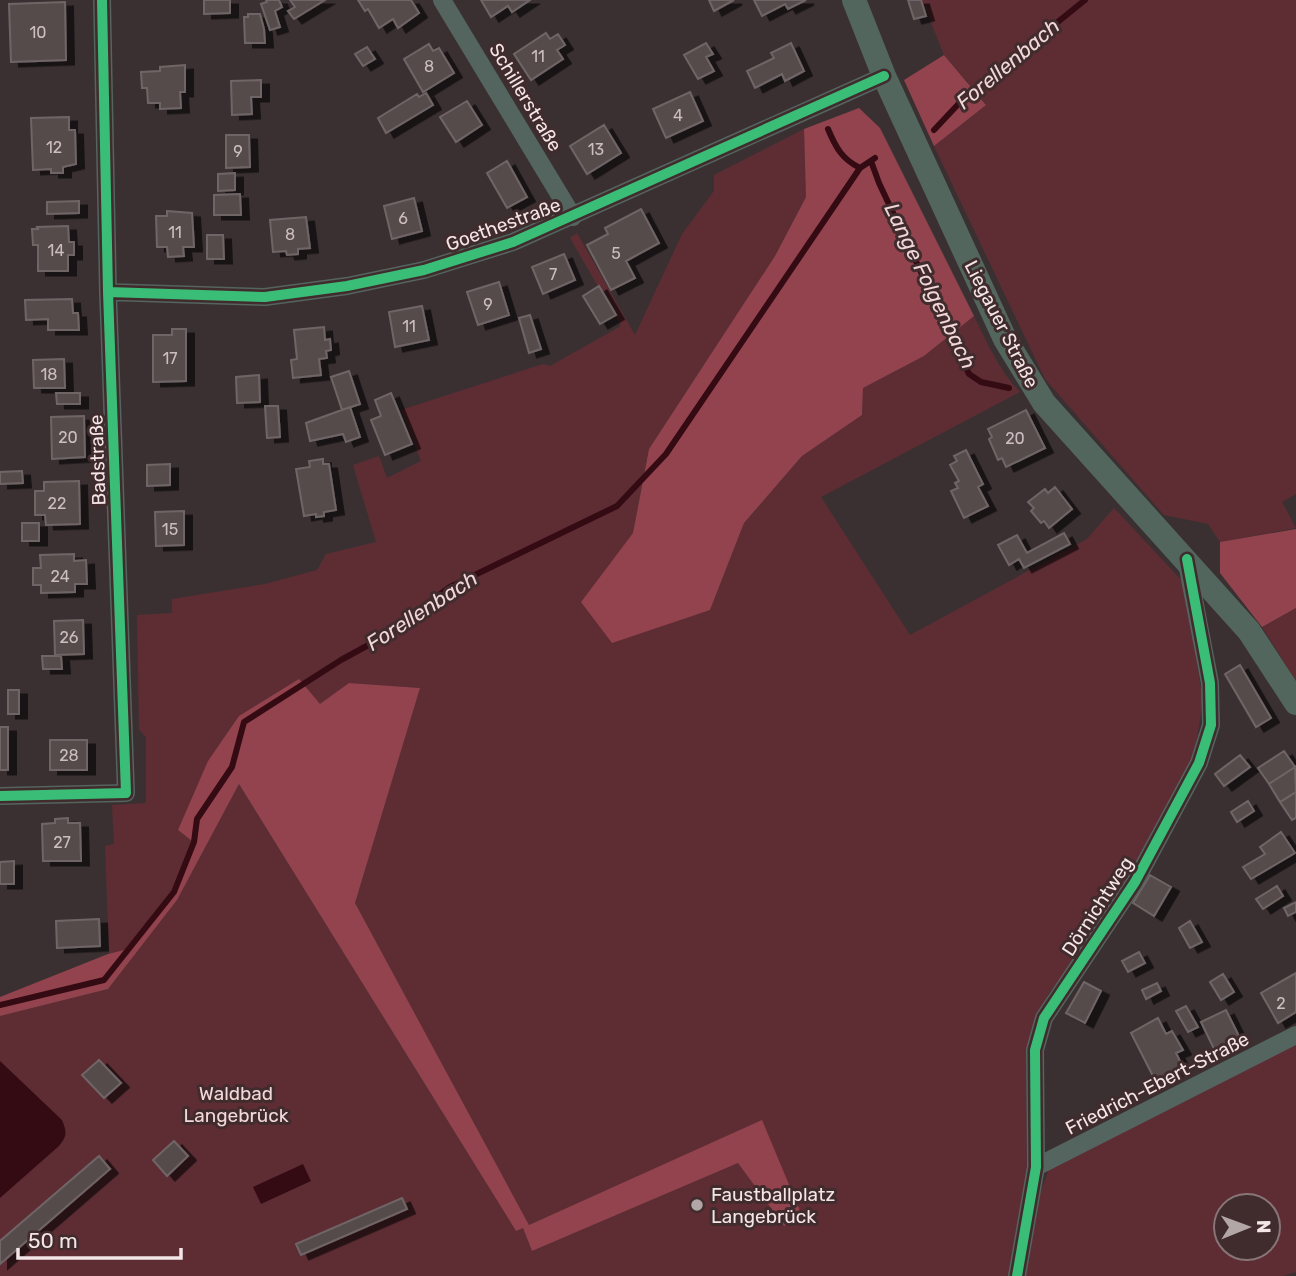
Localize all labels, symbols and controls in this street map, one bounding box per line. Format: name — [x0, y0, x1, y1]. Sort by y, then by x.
water label: Forellenbach — [951, 13, 1065, 114]
house number: 10 — [29, 23, 47, 42]
street label: Schillerstraße — [484, 39, 567, 155]
house number: 11 — [531, 47, 545, 66]
house number: 8 — [424, 57, 434, 76]
house number: 4 — [673, 106, 683, 125]
house number: 12 — [46, 138, 62, 157]
house number: 13 — [588, 140, 604, 159]
house number: 9 — [233, 142, 243, 161]
street label: Goethestraße — [443, 193, 564, 256]
water label: Lange Folgenbach — [879, 199, 981, 373]
house number: 6 — [398, 209, 408, 228]
house number: 11 — [168, 223, 182, 242]
house number: 8 — [285, 225, 295, 244]
house number: 14 — [48, 241, 64, 260]
house number: 5 — [611, 244, 621, 263]
street label: Liegauer Straße — [960, 257, 1044, 392]
house number: 7 — [549, 265, 557, 284]
house number: 9 — [483, 295, 493, 314]
house number: 11 — [402, 317, 416, 336]
house number: 17 — [162, 349, 178, 368]
house number: 18 — [40, 365, 58, 384]
street label: Badstraße — [84, 414, 111, 506]
house number: 20 — [58, 428, 78, 447]
house number: 20 — [1005, 429, 1025, 448]
house number: 22 — [48, 494, 66, 513]
house number: 15 — [162, 520, 178, 539]
water label: Forellenbach — [361, 565, 482, 656]
house number: 24 — [50, 567, 70, 586]
house number: 26 — [59, 628, 79, 647]
house number: 28 — [59, 746, 79, 765]
house number: 27 — [53, 833, 71, 852]
street label: Dörnichtweg — [1057, 852, 1138, 960]
house number: 2 — [1276, 994, 1286, 1013]
street label: Friedrich-Ebert-Straße — [1062, 1027, 1253, 1140]
park label: Waldbad Langebrück — [184, 1082, 289, 1127]
place label: Faustballplatz Langebrück — [711, 1183, 835, 1228]
north arrow — [1212, 1192, 1282, 1262]
marker: Faustballplatz Langebrück — [689, 1197, 705, 1213]
scale bar — [18, 1216, 180, 1260]
text: N — [1252, 1220, 1275, 1234]
text: 50 m — [28, 1228, 78, 1253]

